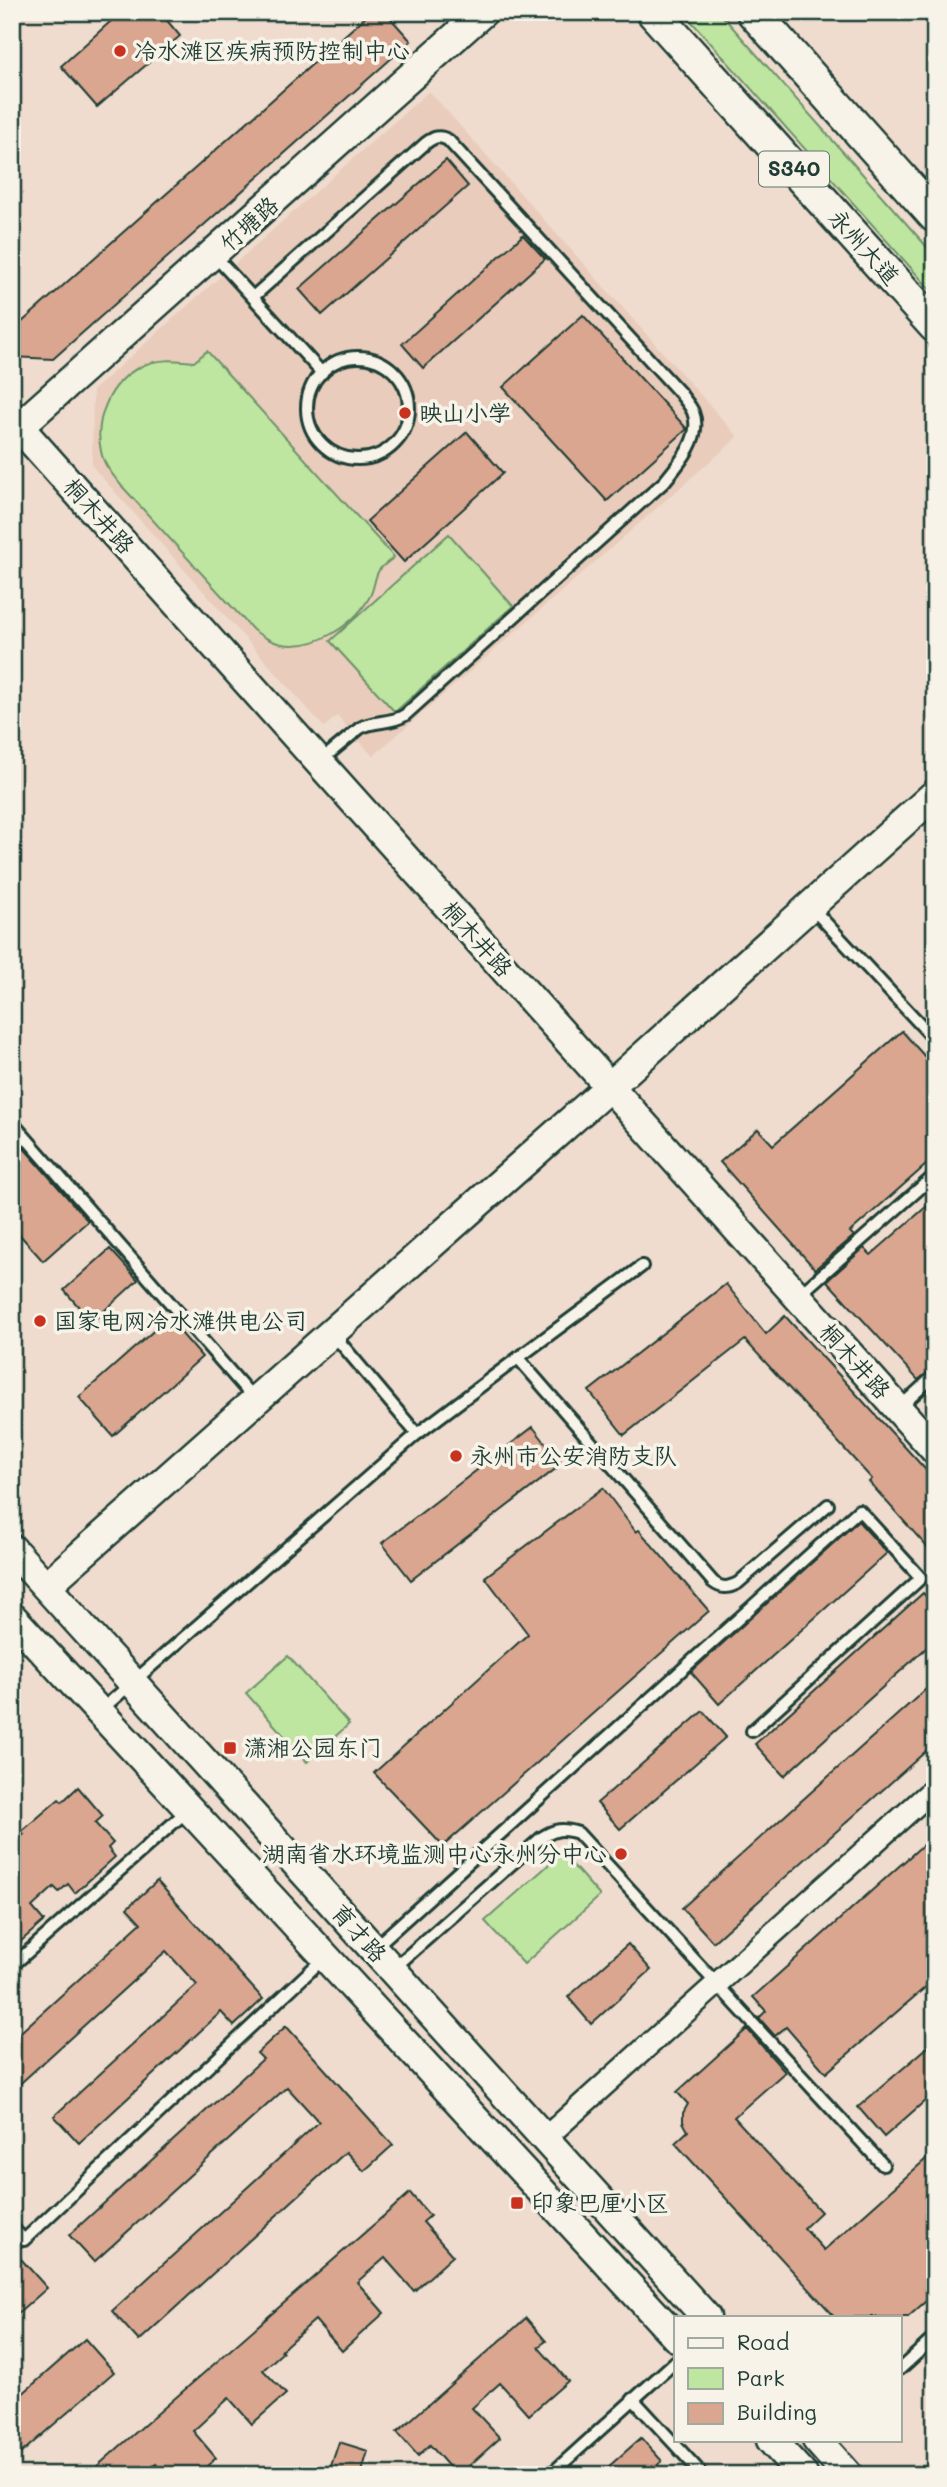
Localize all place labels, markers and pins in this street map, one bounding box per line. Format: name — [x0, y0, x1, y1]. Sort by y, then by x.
place label: 冷水滩区疾病预防控制中心 — [134, 35, 410, 65]
marker: 冷水滩区疾病预防控制中心 — [112, 43, 128, 59]
place label: 映山小学 — [419, 397, 511, 427]
marker: 映山小学 — [397, 405, 413, 421]
place label: 国家电网冷水滩供电公司 — [54, 1305, 307, 1335]
marker: 国家电网冷水滩供电公司 — [32, 1313, 48, 1329]
place label: 永州市公安消防支队 — [470, 1440, 677, 1470]
marker: 永州市公安消防支队 — [448, 1448, 464, 1464]
place label: 潇湘公园东门 — [244, 1732, 382, 1762]
marker: 潇湘公园东门 — [222, 1740, 238, 1756]
place label: 湖南省水环境监测中心永州分中心 — [262, 1838, 607, 1868]
marker: 湖南省水环境监测中心永州分中心 — [613, 1846, 629, 1862]
place label: 印象巴厘小区 — [531, 2187, 669, 2217]
marker: 印象巴厘小区 — [509, 2195, 525, 2211]

